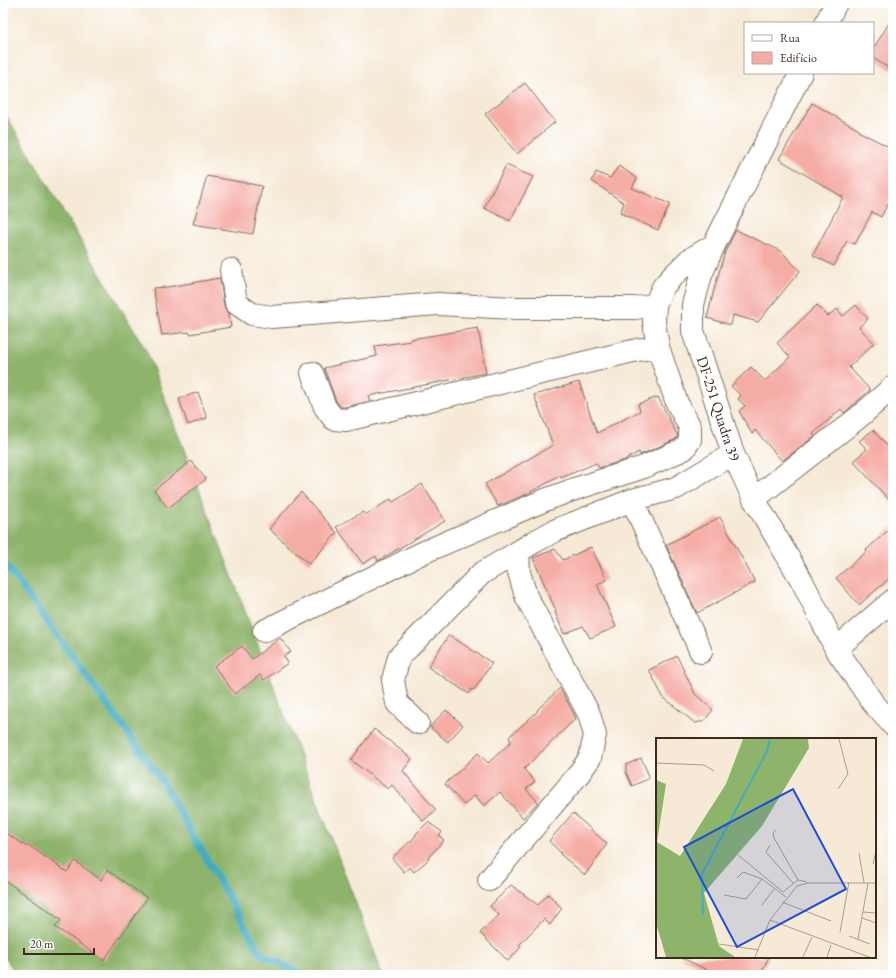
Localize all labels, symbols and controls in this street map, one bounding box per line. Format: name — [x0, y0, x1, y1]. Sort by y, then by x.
legend — [744, 22, 874, 74]
text: Rua — [780, 30, 800, 46]
text: Edifício — [780, 50, 817, 66]
street label: DF-251 Quadra 39 — [693, 354, 745, 464]
inset map — [656, 738, 876, 958]
scale bar — [24, 930, 94, 956]
text: 20 m — [30, 936, 54, 952]

